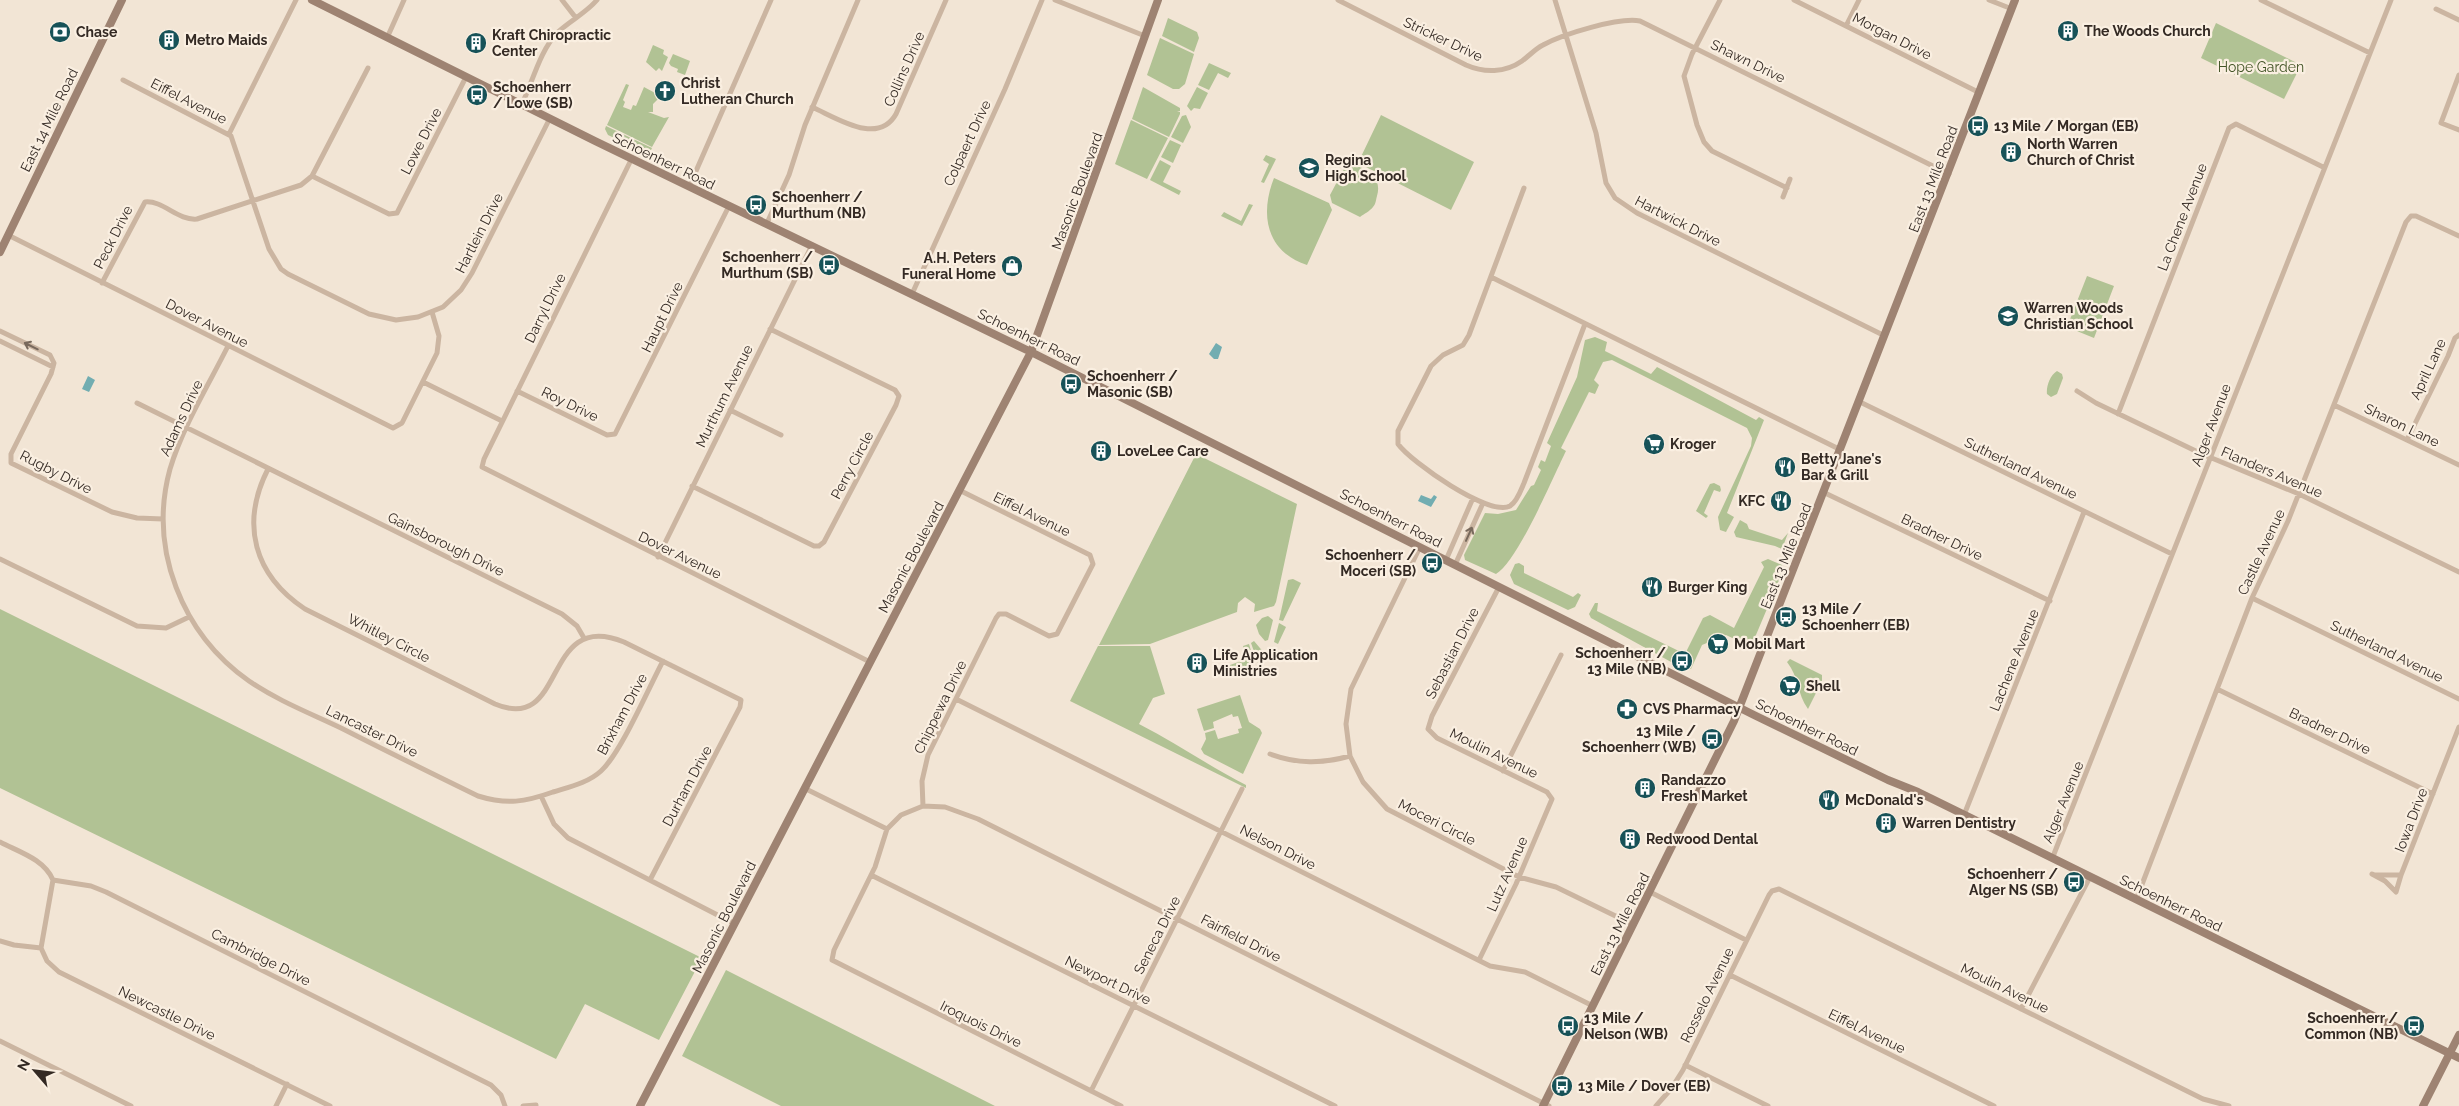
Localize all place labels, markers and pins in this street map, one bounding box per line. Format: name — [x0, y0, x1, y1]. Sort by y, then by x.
building icon: The Woods Church — [2056, 19, 2080, 43]
bank icon: Chase — [48, 20, 72, 44]
place label: The Woods Church — [2084, 23, 2211, 39]
place label: Chase — [76, 24, 118, 40]
place label: Kraft Chiropractic Center — [492, 27, 611, 59]
building icon: Metro Maids — [157, 28, 181, 52]
building icon: Kraft Chiropractic Center — [464, 31, 488, 55]
place label: Metro Maids — [185, 32, 267, 48]
place label: Christ Lutheran Church — [681, 75, 794, 107]
place label: Schoenherr / Lowe (SB) — [493, 79, 572, 111]
church icon: Christ Lutheran Church — [653, 79, 677, 103]
bus stop icon: Schoenherr / Lowe (SB) — [465, 83, 489, 107]
bus stop icon: 13 Mile / Morgan (EB) — [1966, 114, 1990, 138]
place label: 13 Mile / Morgan (EB) — [1994, 118, 2138, 134]
place label: North Warren Church of Christ — [2027, 136, 2135, 168]
building icon: North Warren Church of Christ — [1999, 140, 2023, 164]
place label: Regina High School — [1325, 152, 1407, 184]
school or university icon: Regina High School — [1297, 156, 1321, 180]
place label: Schoenherr / Murthum (NB) — [772, 189, 866, 221]
bus stop icon: Schoenherr / Murthum (NB) — [744, 193, 768, 217]
place label: Schoenherr / Murthum (SB) — [721, 249, 813, 281]
place label: A.H. Peters Funeral Home — [902, 250, 997, 282]
bus stop icon: Schoenherr / Murthum (SB) — [817, 253, 841, 277]
shop icon: A.H. Peters Funeral Home — [1000, 254, 1024, 278]
place label: Warren Woods Christian School — [2024, 300, 2134, 332]
school or university icon: Warren Woods Christian School — [1996, 304, 2020, 328]
place label: Schoenherr / Masonic (SB) — [1087, 368, 1178, 400]
bus stop icon: Schoenherr / Masonic (SB) — [1059, 372, 1083, 396]
supermarket icon: Kroger — [1642, 432, 1666, 456]
place label: Kroger — [1670, 436, 1716, 452]
building icon: LoveLee Care — [1089, 439, 1113, 463]
place label: LoveLee Care — [1117, 443, 1209, 459]
place label: Betty Jane's Bar & Grill — [1801, 451, 1881, 483]
restaurant icon: Betty Jane's Bar & Grill — [1773, 455, 1797, 479]
restaurant icon: KFC — [1769, 489, 1793, 513]
place label: KFC — [1738, 493, 1765, 509]
place label: Schoenherr / Moceri (SB) — [1325, 547, 1416, 579]
bus stop icon: Schoenherr / Moceri (SB) — [1420, 551, 1444, 575]
restaurant icon: Burger King — [1640, 575, 1664, 599]
place label: Burger King — [1668, 579, 1748, 595]
place label: 13 Mile / Schoenherr (EB) — [1802, 601, 1910, 633]
bus stop icon: 13 Mile / Schoenherr (EB) — [1774, 605, 1798, 629]
supermarket icon: Mobil Mart — [1706, 632, 1730, 656]
place label: Mobil Mart — [1734, 636, 1806, 652]
place label: Schoenherr / 13 Mile (NB) — [1575, 645, 1666, 677]
place label: Life Application Ministries — [1213, 647, 1318, 679]
bus stop icon: Schoenherr / 13 Mile (NB) — [1670, 649, 1694, 673]
building icon: Life Application Ministries — [1185, 651, 1209, 675]
supermarket icon: Shell — [1778, 674, 1802, 698]
place label: Shell — [1806, 678, 1841, 694]
pharmacy icon: CVS Pharmacy — [1615, 697, 1639, 721]
place label: CVS Pharmacy — [1643, 701, 1741, 717]
place label: 13 Mile / Schoenherr (WB) — [1582, 723, 1696, 755]
bus stop icon: 13 Mile / Schoenherr (WB) — [1700, 727, 1724, 751]
place label: Randazzo Fresh Market — [1661, 772, 1748, 804]
building icon: Randazzo Fresh Market — [1633, 776, 1657, 800]
restaurant icon: McDonald's — [1817, 788, 1841, 812]
place label: McDonald's — [1845, 792, 1924, 808]
building icon: Warren Dentistry — [1874, 811, 1898, 835]
place label: Warren Dentistry — [1902, 815, 2016, 831]
building icon: Redwood Dental — [1618, 827, 1642, 851]
place label: Redwood Dental — [1646, 831, 1759, 847]
place label: Schoenherr / Alger NS (SB) — [1967, 866, 2058, 898]
bus stop icon: Schoenherr / Alger NS (SB) — [2062, 870, 2086, 894]
place label: 13 Mile / Nelson (WB) — [1584, 1010, 1668, 1042]
place label: Schoenherr / Common (NB) — [2305, 1010, 2398, 1042]
bus stop icon: 13 Mile / Nelson (WB) — [1556, 1014, 1580, 1038]
bus stop icon: Schoenherr / Common (NB) — [2402, 1014, 2426, 1038]
bus stop icon: 13 Mile / Dover (EB) — [1550, 1074, 1574, 1098]
place label: 13 Mile / Dover (EB) — [1578, 1078, 1710, 1094]

